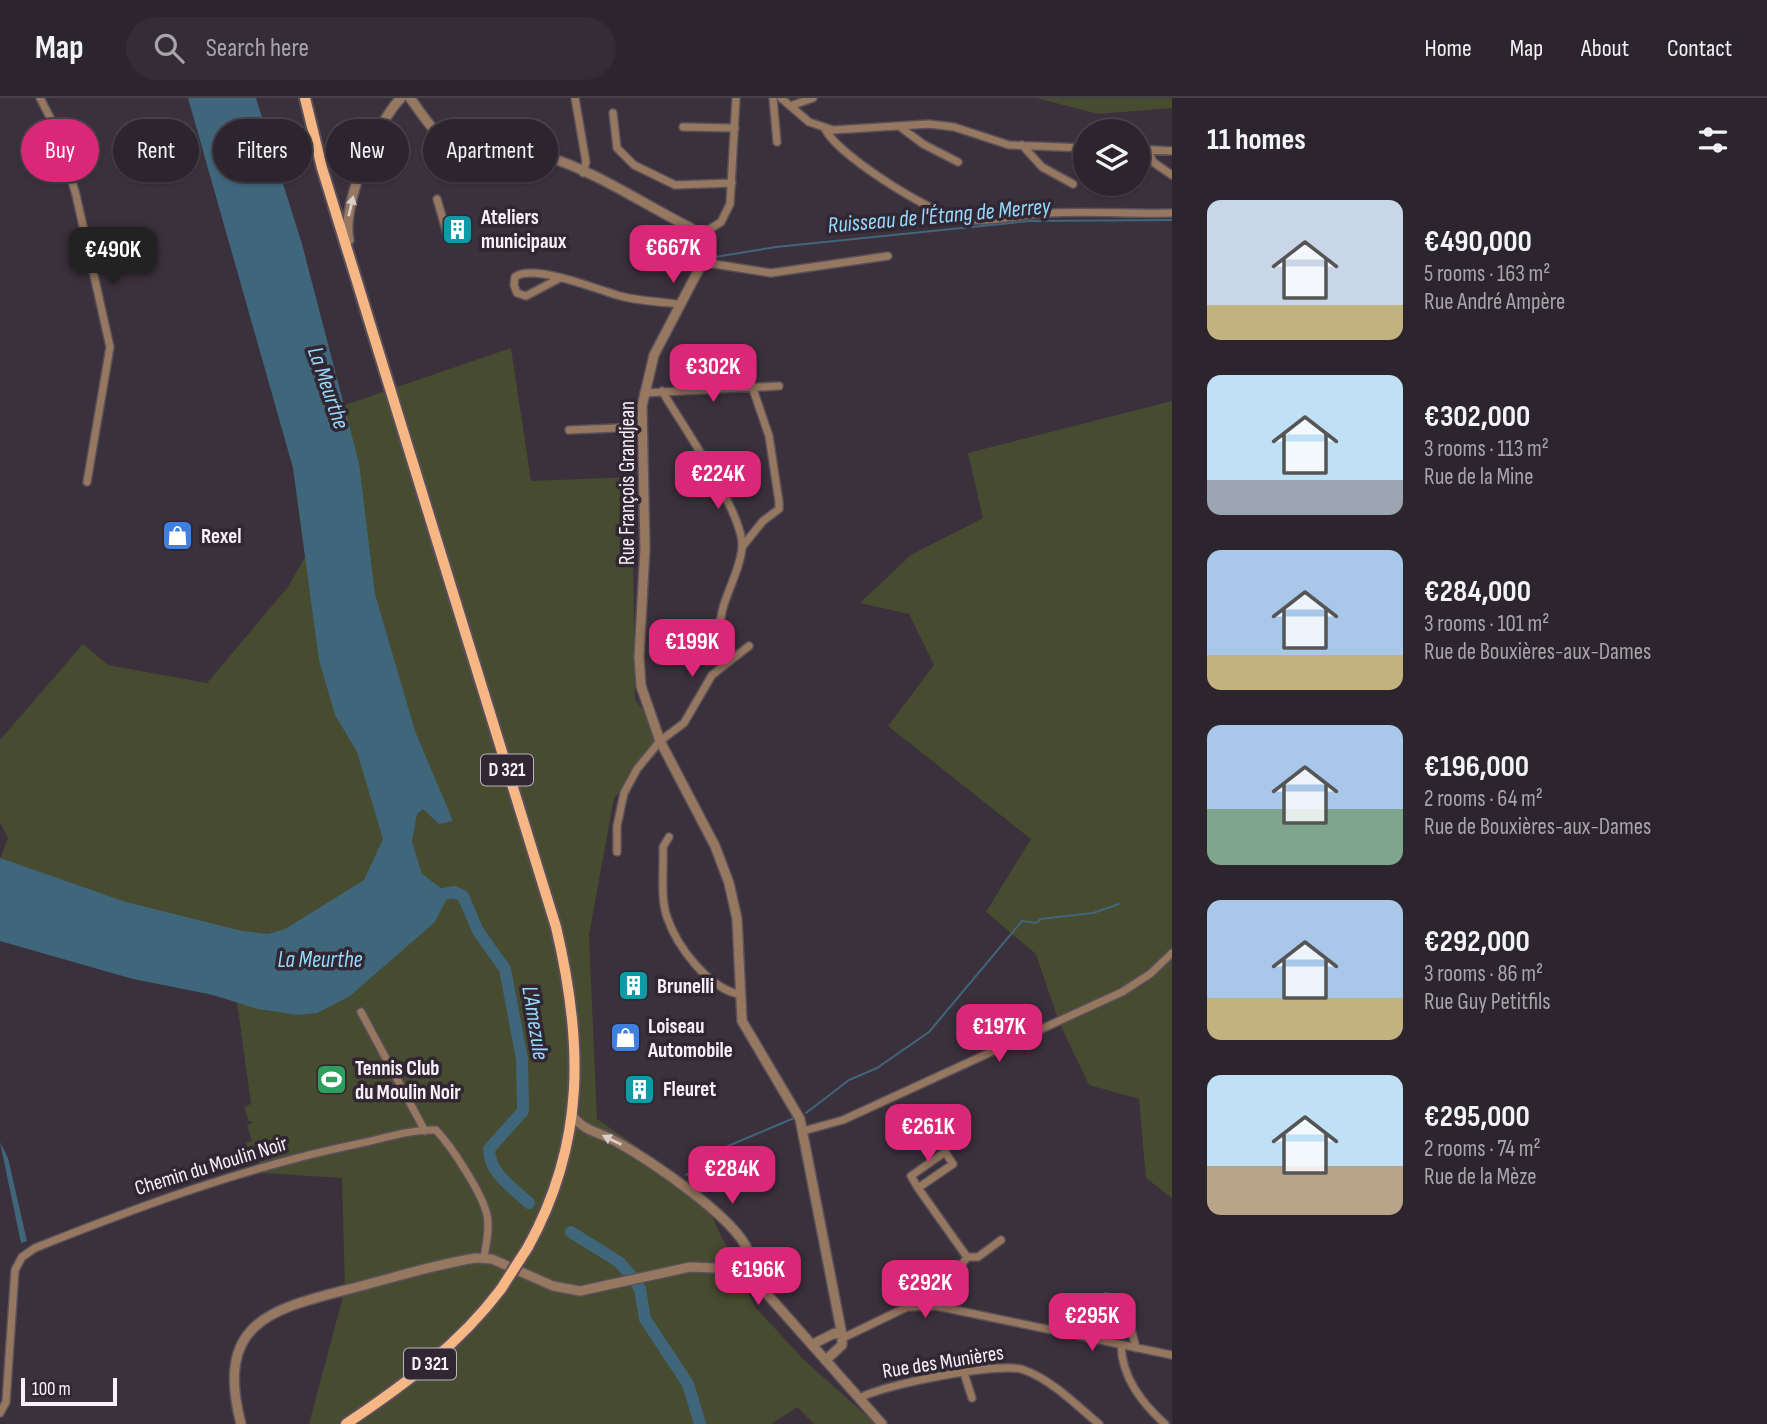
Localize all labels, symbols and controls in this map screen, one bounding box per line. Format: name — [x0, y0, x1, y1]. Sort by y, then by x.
search box — [126, 17, 616, 80]
text: Map — [35, 28, 84, 68]
icon: search — [150, 29, 188, 67]
text: Search here — [206, 33, 309, 64]
text: Home — [1424, 34, 1472, 63]
text: Map — [1510, 34, 1543, 63]
text: About — [1581, 34, 1629, 63]
text: Contact — [1667, 34, 1732, 63]
chip: Buy — [21, 119, 99, 182]
chip: Rent — [113, 119, 199, 182]
chip: Filters — [213, 119, 312, 182]
chip: New — [326, 119, 409, 182]
chip: Apartment — [423, 119, 558, 182]
map controls — [1073, 119, 1150, 196]
button: layers — [1073, 119, 1150, 196]
icon: filters — [1694, 121, 1732, 159]
text: 11 homes — [1207, 122, 1306, 158]
water label: Ruisseau de l'Étang de Merrey — [826, 192, 1053, 240]
one-way arrow — [346, 195, 357, 217]
place label: Ateliers municipaux — [480, 205, 567, 254]
building icon: Ateliers municipaux — [441, 212, 475, 246]
text: €490,000 — [1424, 224, 1532, 260]
pin: €667K — [624, 226, 722, 285]
pin: €490K — [64, 228, 162, 287]
icon: home — [1263, 228, 1347, 312]
text: €667K — [646, 234, 700, 262]
text: €490K — [85, 236, 141, 264]
text: 5 rooms · 163 m² — [1424, 260, 1550, 288]
text: Rue André Ampère — [1424, 288, 1565, 316]
water label: La Meurthe — [301, 343, 355, 433]
pin: €302K — [664, 344, 762, 404]
text: €302K — [686, 353, 740, 381]
text: €302,000 — [1424, 399, 1530, 435]
street label: Rue François Grandjean — [615, 401, 640, 565]
icon: home — [1263, 403, 1347, 487]
text: 3 rooms · 113 m² — [1424, 435, 1549, 463]
pin: €224K — [669, 452, 767, 511]
text: €224K — [691, 460, 745, 488]
text: Rue de la Mine — [1424, 463, 1533, 491]
shop icon: Rexel — [161, 519, 195, 553]
place label: Rexel — [201, 524, 241, 549]
text: €284,000 — [1424, 574, 1531, 610]
icon: home — [1263, 578, 1347, 662]
text: 3 rooms · 101 m² — [1424, 610, 1549, 638]
pin: €199K — [643, 620, 741, 679]
text: €199K — [665, 628, 719, 656]
text: Rue de Bouxières-aux-Dames — [1424, 638, 1651, 666]
text: €196,000 — [1424, 749, 1529, 785]
icon: home — [1263, 753, 1347, 837]
road number: D 321 — [481, 754, 533, 786]
text: 2 rooms · 64 m² — [1424, 785, 1543, 813]
text: Rue de Bouxières-aux-Dames — [1424, 813, 1651, 841]
text: €292,000 — [1424, 924, 1530, 960]
icon: home — [1263, 928, 1347, 1012]
water label: La Meurthe — [277, 946, 363, 974]
text: 3 rooms · 86 m² — [1424, 960, 1543, 988]
building icon: Brunelli — [617, 969, 651, 1003]
place label: Brunelli — [657, 974, 714, 999]
water label: L'Amezule — [515, 984, 555, 1062]
text: Rue Guy Petitfils — [1424, 988, 1551, 1016]
pin: €197K — [950, 1004, 1048, 1064]
text: €197K — [972, 1013, 1026, 1041]
place label: Loiseau Automobile — [647, 1014, 733, 1063]
shop icon: Loiseau Automobile — [608, 1021, 642, 1055]
place label: Tennis Club du Moulin Noir — [355, 1056, 461, 1105]
sports icon: Tennis Club du Moulin Noir — [315, 1063, 349, 1097]
building icon: Fleuret — [623, 1072, 657, 1106]
place label: Fleuret — [663, 1077, 716, 1102]
text: €295,000 — [1424, 1099, 1530, 1135]
icon: home — [1263, 1103, 1347, 1187]
pin: €261K — [879, 1104, 977, 1164]
text: €261K — [901, 1113, 955, 1141]
street label: Chemin du Moulin Noir — [132, 1131, 290, 1201]
one-way arrow — [602, 1134, 622, 1146]
text: 2 rooms · 74 m² — [1424, 1135, 1541, 1163]
pin: €284K — [683, 1146, 781, 1206]
text: €284K — [704, 1155, 760, 1183]
text: Rue de la Mèze — [1424, 1163, 1537, 1191]
pin: €196K — [709, 1248, 807, 1307]
text: €196K — [731, 1256, 785, 1284]
pin: €292K — [876, 1260, 974, 1320]
text: €292K — [898, 1269, 952, 1297]
pin: €295K — [1043, 1294, 1141, 1353]
text: €295K — [1065, 1302, 1119, 1330]
street label: Rue des Munières — [880, 1340, 1006, 1384]
road number: D 321 — [404, 1348, 456, 1380]
scale bar — [21, 1375, 117, 1407]
text: 100 m — [32, 1378, 71, 1401]

